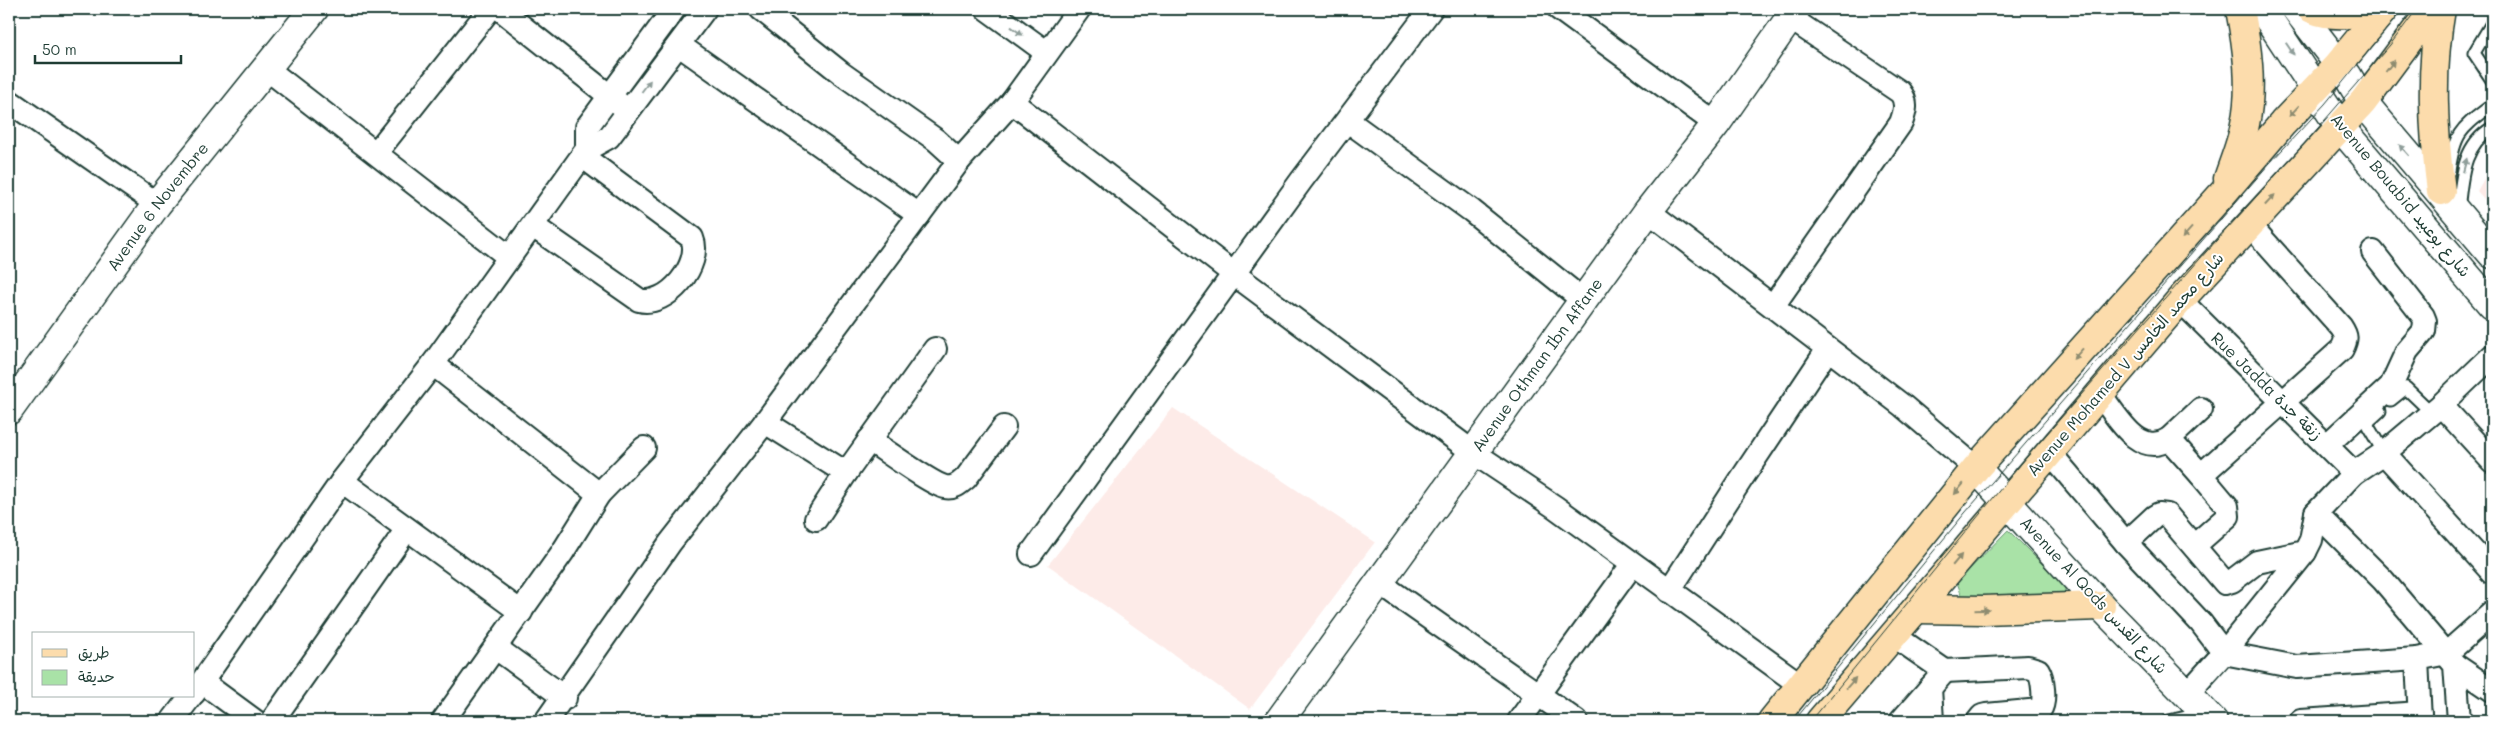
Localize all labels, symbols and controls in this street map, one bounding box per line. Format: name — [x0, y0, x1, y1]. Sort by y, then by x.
one-way arrow — [1010, 25, 1023, 35]
scale bar — [35, 32, 181, 64]
text: 50 m — [42, 39, 77, 59]
one-way arrow — [2285, 42, 2295, 56]
one-way arrow — [2385, 59, 2395, 73]
one-way arrow — [641, 80, 652, 93]
one-way arrow — [2288, 104, 2300, 116]
street label: Avenue Bouabid شارع بوعبيد — [2325, 109, 2476, 282]
street label: Avenue 6 Novembre — [102, 138, 213, 274]
one-way arrow — [2398, 145, 2410, 157]
one-way arrow — [2461, 157, 2469, 172]
one-way arrow — [2264, 195, 2276, 207]
one-way arrow — [2181, 227, 2193, 239]
street label: Avenue Mohamed V شارع محمد الخامس — [2022, 247, 2229, 481]
street label: Avenue Othman Ibn Affane — [1467, 273, 1606, 455]
street label: Rue Jadda زنقة جدة — [2207, 327, 2327, 444]
one-way arrow — [2072, 347, 2084, 359]
one-way arrow — [1953, 482, 1964, 495]
street label: Avenue Al Qods شارع القدس — [2015, 512, 2173, 679]
one-way arrow — [1951, 554, 1962, 567]
one-way arrow — [1974, 606, 1990, 614]
legend — [32, 632, 195, 698]
text: طريق — [78, 642, 110, 662]
text: حديقة — [78, 666, 115, 686]
one-way arrow — [1845, 678, 1857, 690]

